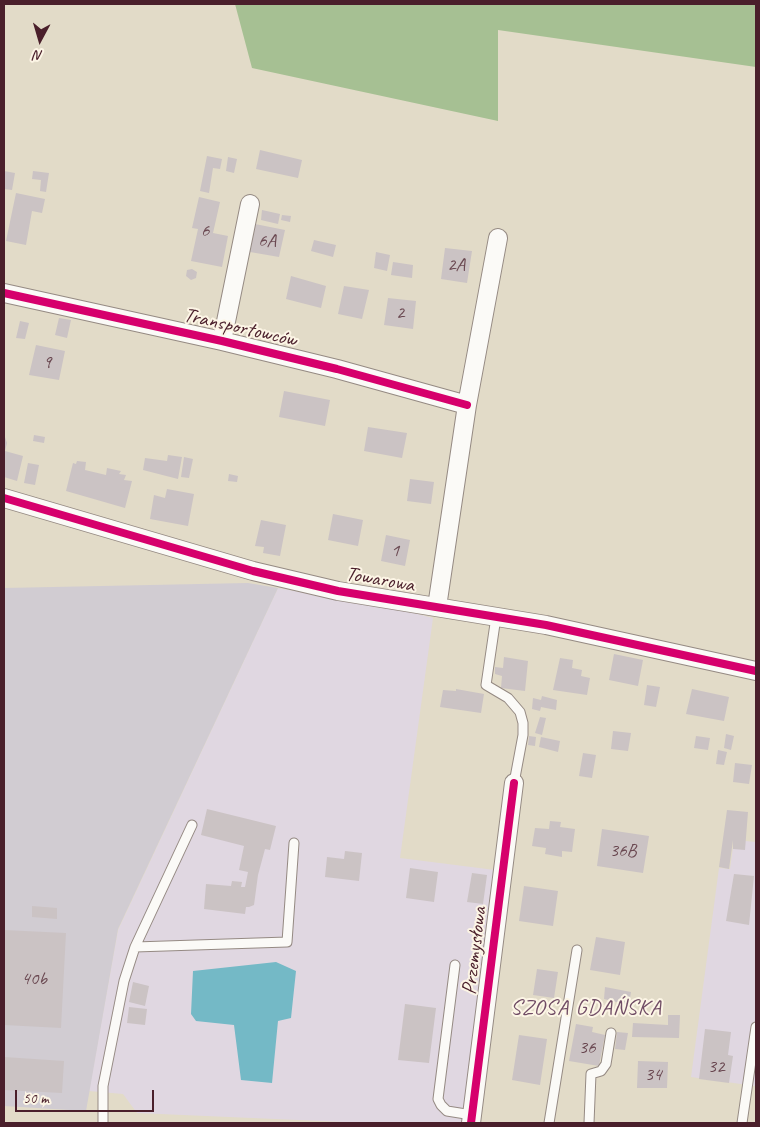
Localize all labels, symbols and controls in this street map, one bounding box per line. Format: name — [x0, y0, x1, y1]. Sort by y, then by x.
north arrow — [15, 15, 65, 65]
text: N — [33, 47, 44, 64]
house number: 6 — [201, 220, 209, 242]
house number: 6A — [258, 230, 276, 252]
house number: 2A — [447, 254, 465, 276]
house number: 2 — [396, 302, 404, 324]
street label: Transportowców — [181, 303, 299, 353]
house number: 9 — [43, 352, 51, 374]
house number: 1 — [391, 540, 399, 562]
street label: Towarowa — [344, 562, 416, 598]
house number: 36B — [610, 840, 636, 862]
street label: Przemysłowa — [457, 906, 493, 996]
house number: 40b — [21, 968, 47, 990]
district label: SZOSA GDAŃSKA — [508, 995, 664, 1021]
house number: 36 — [578, 1037, 596, 1059]
house number: 32 — [707, 1056, 725, 1078]
house number: 34 — [644, 1064, 662, 1086]
scale bar — [18, 1080, 156, 1112]
text: 50 m — [23, 1089, 49, 1108]

